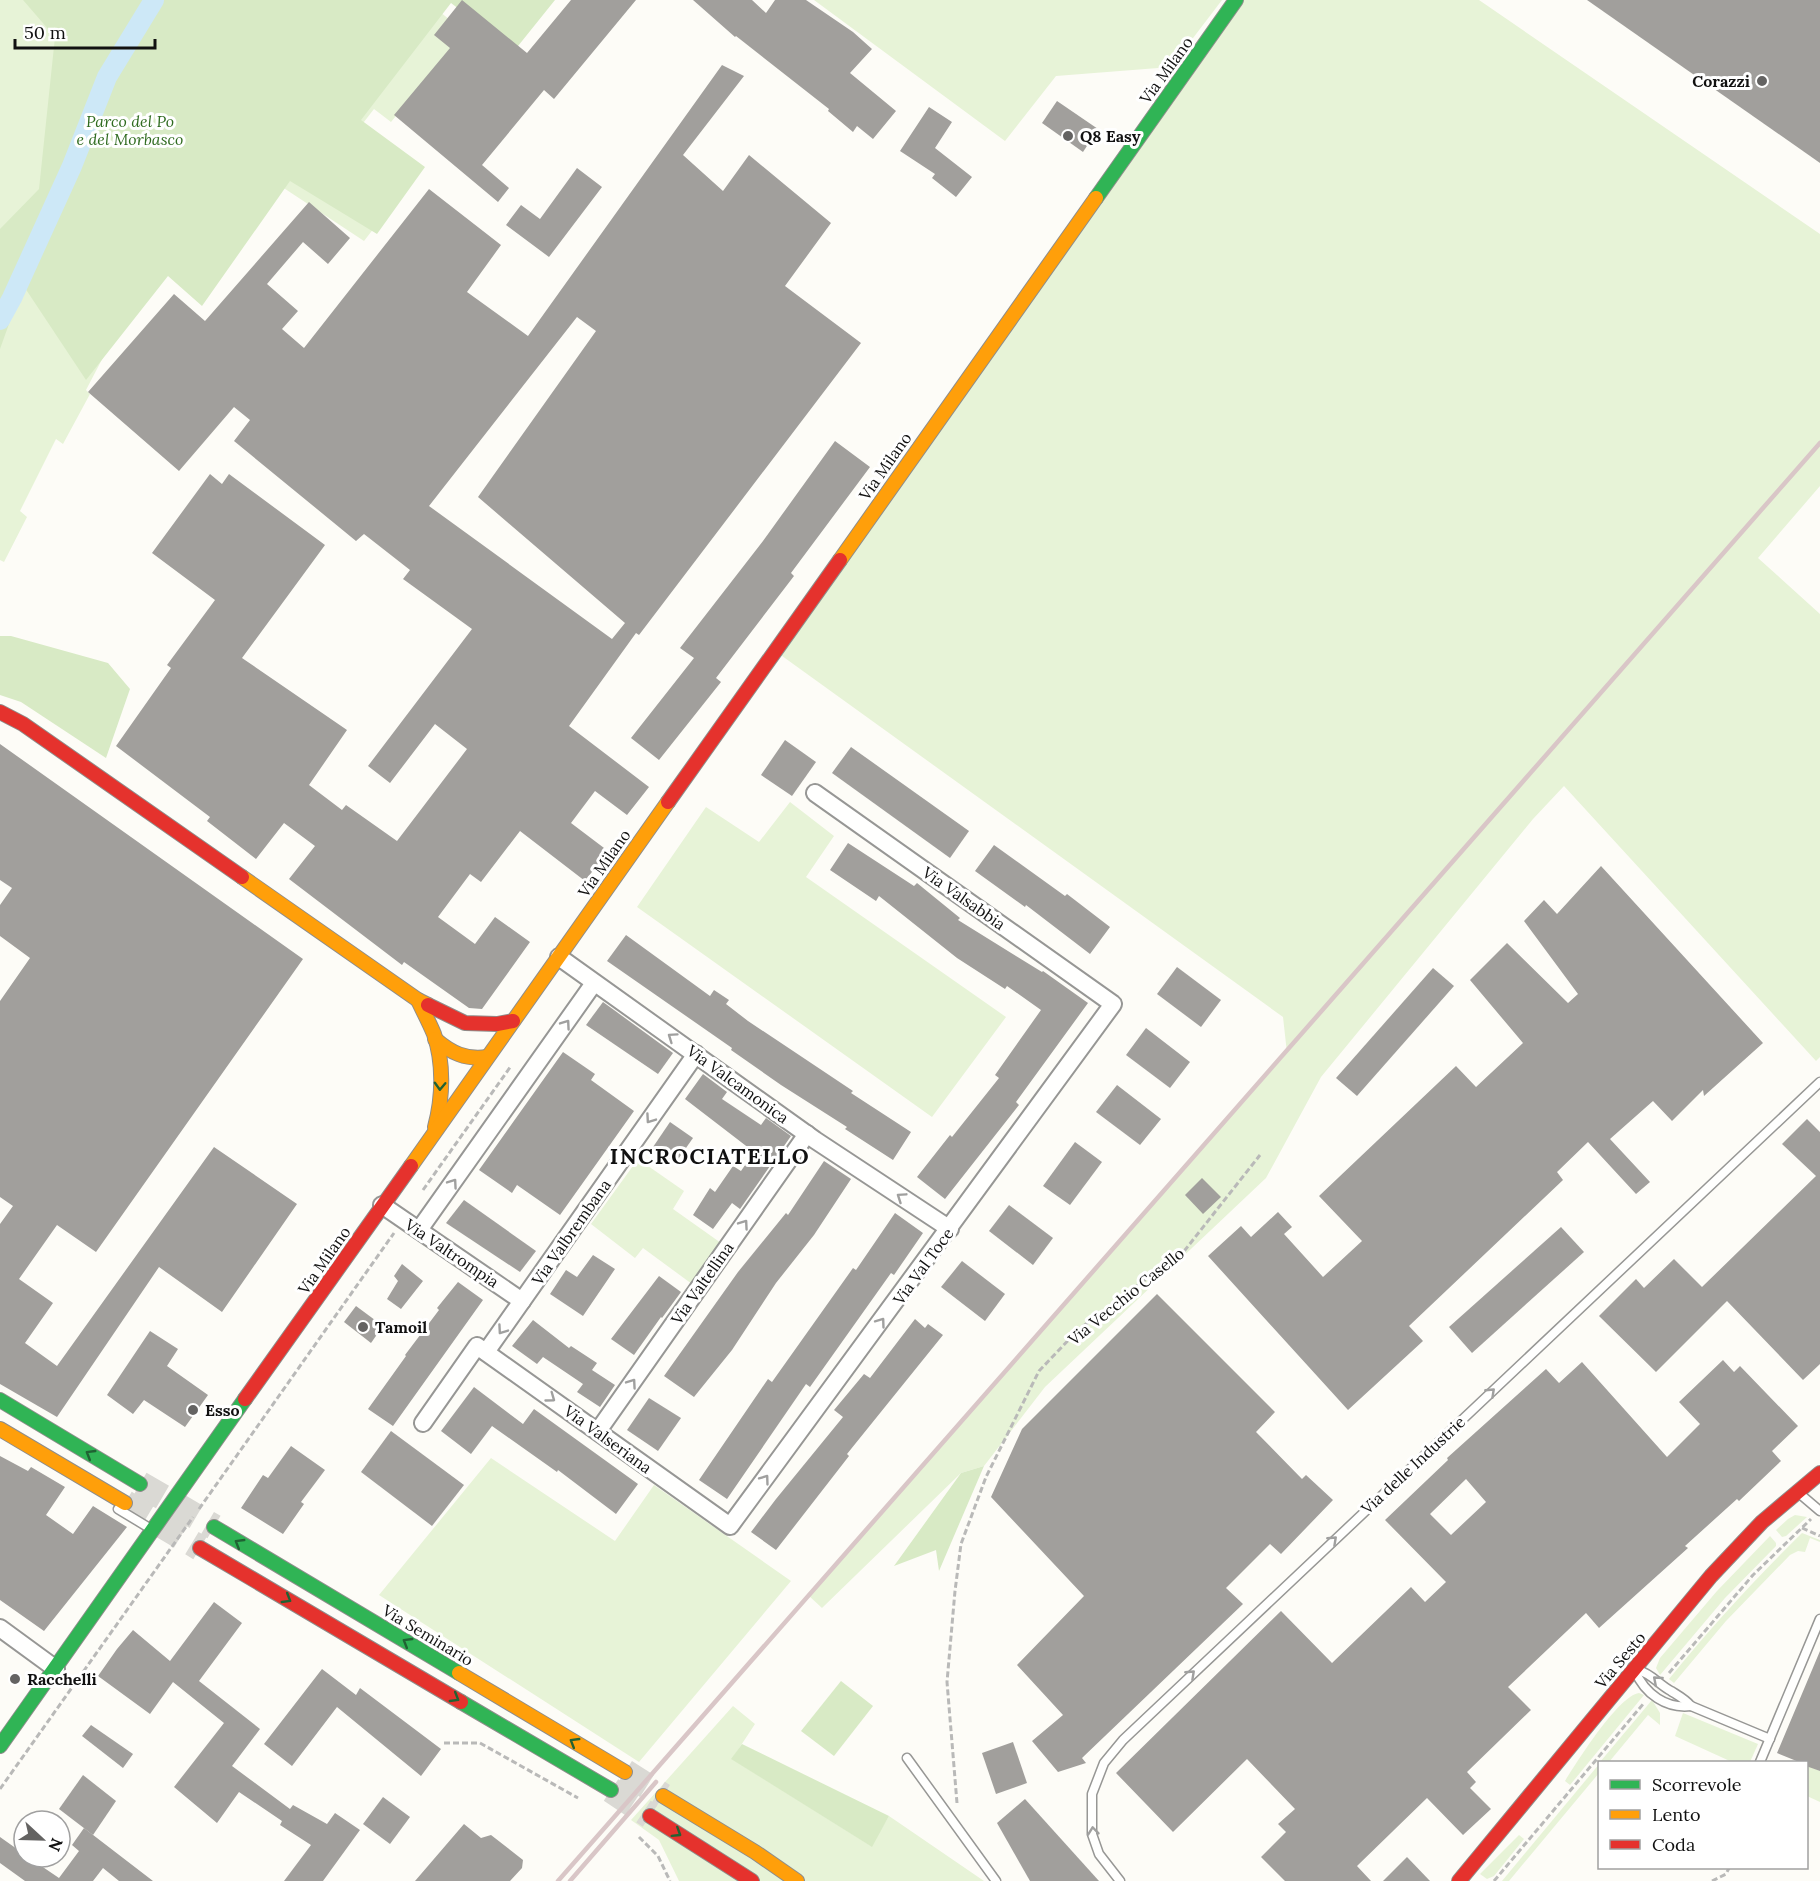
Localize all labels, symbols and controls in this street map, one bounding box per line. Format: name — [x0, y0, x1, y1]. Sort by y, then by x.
scale bar — [15, 12, 154, 50]
text: 50 m — [24, 21, 66, 44]
street label: Via Milano — [1134, 33, 1197, 108]
place label: Corazzi — [1692, 71, 1750, 91]
marker: Corazzi — [1755, 74, 1769, 88]
park label: Parco del Po e del Morbasco — [77, 111, 183, 149]
place label: Q8 Easy — [1080, 126, 1141, 146]
marker: Q8 Easy — [1061, 129, 1075, 143]
street label: Via Milano — [854, 428, 916, 505]
street label: Via Milano — [573, 825, 635, 902]
street label: Via Valsabbia — [918, 861, 1009, 934]
one-way arrow — [558, 1019, 569, 1030]
one-way arrow — [668, 1033, 679, 1044]
street label: Via Valcamonica — [682, 1040, 793, 1128]
one-way arrow — [433, 1082, 446, 1091]
one-way arrow — [647, 1113, 658, 1124]
district label: INCROCIATELLO — [610, 1142, 810, 1170]
street label: Via Valbrembana — [527, 1175, 615, 1290]
one-way arrow — [446, 1178, 457, 1189]
one-way arrow — [897, 1193, 908, 1204]
street label: Via Valtrompia — [400, 1214, 503, 1292]
one-way arrow — [737, 1220, 748, 1231]
street label: Via Milano — [293, 1222, 355, 1299]
street label: Via Val Toce — [888, 1223, 958, 1309]
street label: Via Valtellina — [666, 1238, 738, 1329]
street label: Via Vecchio Casello — [1063, 1243, 1188, 1350]
place label: Tamoil — [375, 1317, 427, 1337]
one-way arrow — [874, 1317, 885, 1328]
marker: Tamoil — [356, 1320, 370, 1334]
one-way arrow — [498, 1323, 509, 1334]
one-way arrow — [624, 1379, 635, 1390]
one-way arrow — [1484, 1388, 1494, 1399]
one-way arrow — [545, 1391, 556, 1402]
place label: Esso — [205, 1400, 239, 1420]
street label: Via Valseriana — [559, 1400, 656, 1478]
marker: Esso — [186, 1403, 200, 1417]
street label: Via delle Industrie — [1356, 1412, 1469, 1519]
one-way arrow — [86, 1449, 96, 1461]
one-way arrow — [758, 1474, 769, 1485]
one-way arrow — [1327, 1536, 1337, 1547]
one-way arrow — [235, 1538, 245, 1550]
one-way arrow — [281, 1592, 291, 1603]
street label: Via Seminario — [378, 1600, 477, 1670]
street label: Via Sesto — [1590, 1628, 1649, 1693]
one-way arrow — [403, 1638, 413, 1650]
place label: Racchelli — [27, 1669, 97, 1689]
one-way arrow — [1184, 1670, 1195, 1681]
marker: Racchelli — [8, 1672, 22, 1686]
one-way arrow — [1653, 1676, 1664, 1687]
one-way arrow — [449, 1691, 459, 1703]
one-way arrow — [570, 1738, 580, 1749]
legend — [1598, 1761, 1808, 1869]
text: Scorrevole — [1652, 1773, 1742, 1796]
text: Lento — [1652, 1803, 1700, 1826]
north arrow — [12, 1809, 72, 1869]
one-way arrow — [671, 1825, 681, 1837]
one-way arrow — [1088, 1826, 1100, 1835]
text: Coda — [1652, 1833, 1695, 1856]
text: N — [44, 1835, 67, 1854]

